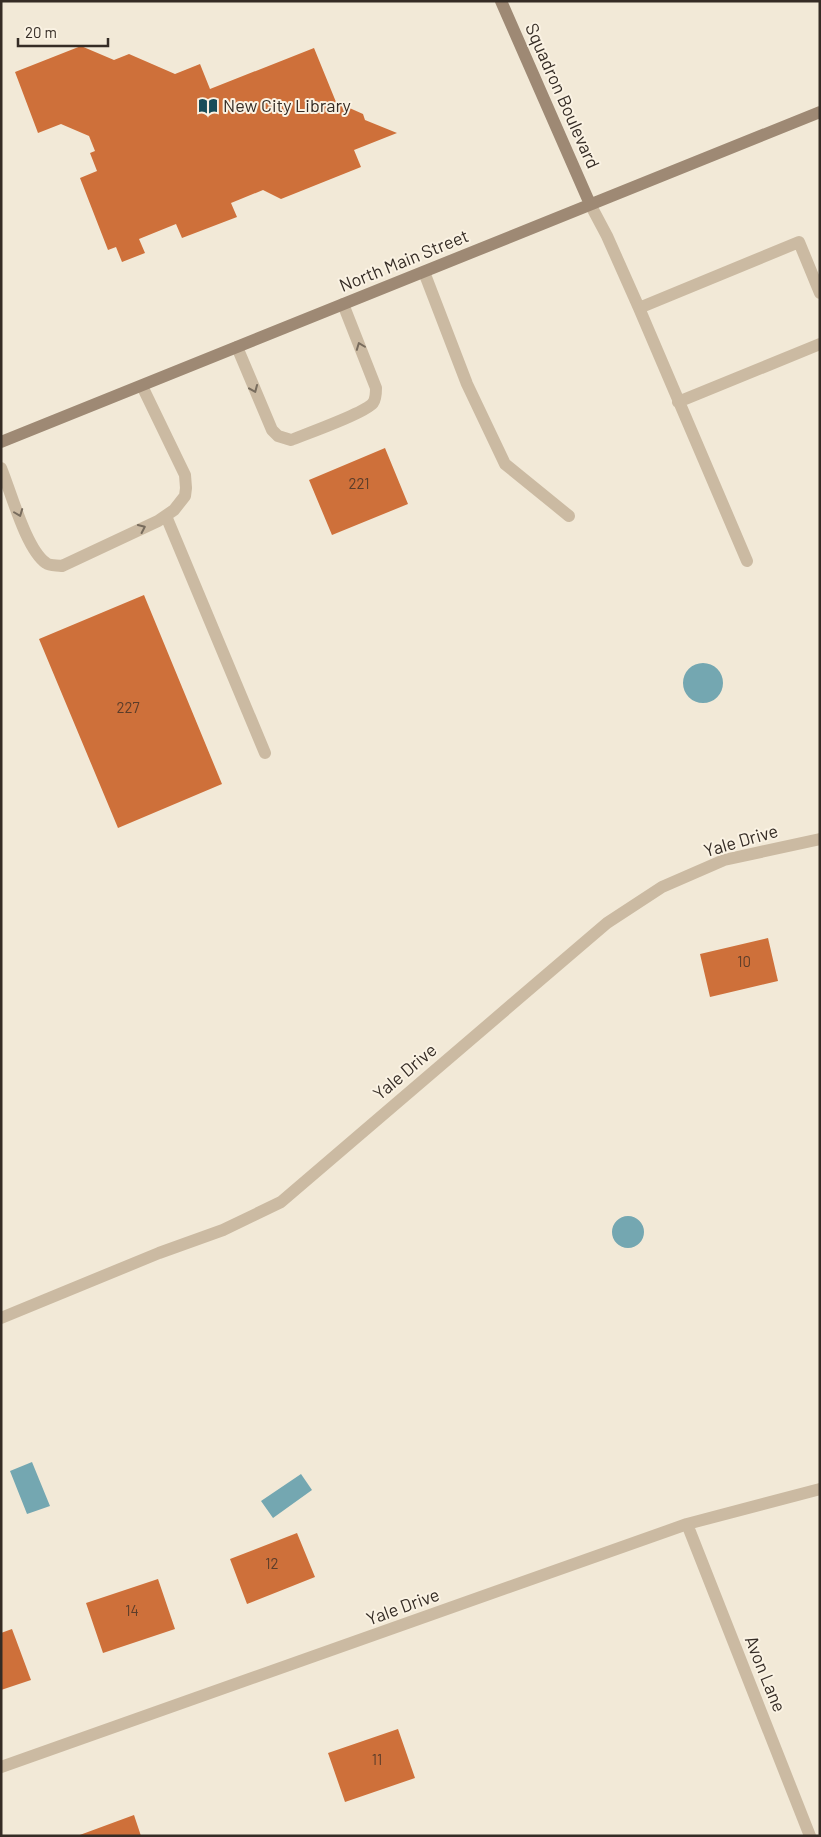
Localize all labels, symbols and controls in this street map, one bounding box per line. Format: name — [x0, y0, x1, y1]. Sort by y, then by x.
scale bar — [18, 15, 108, 47]
street label: Squadron Boulevard — [521, 20, 605, 172]
text: 20 m — [25, 23, 57, 41]
place label: New City Library — [223, 94, 351, 116]
library icon: New City Library — [197, 95, 219, 117]
street label: North Main Street — [336, 224, 472, 296]
one-way arrow — [356, 342, 366, 351]
one-way arrow — [248, 384, 259, 393]
house number: 221 — [348, 474, 370, 492]
one-way arrow — [13, 508, 23, 517]
one-way arrow — [137, 524, 146, 535]
house number: 227 — [116, 698, 140, 716]
street label: Yale Drive — [701, 819, 780, 861]
house number: 10 — [737, 952, 751, 970]
street label: Yale Drive — [368, 1038, 441, 1104]
house number: 12 — [265, 1554, 279, 1572]
street label: Yale Drive — [363, 1583, 442, 1629]
house number: 14 — [125, 1601, 139, 1619]
street label: Avon Lane — [741, 1632, 791, 1715]
house number: 11 — [372, 1750, 382, 1768]

